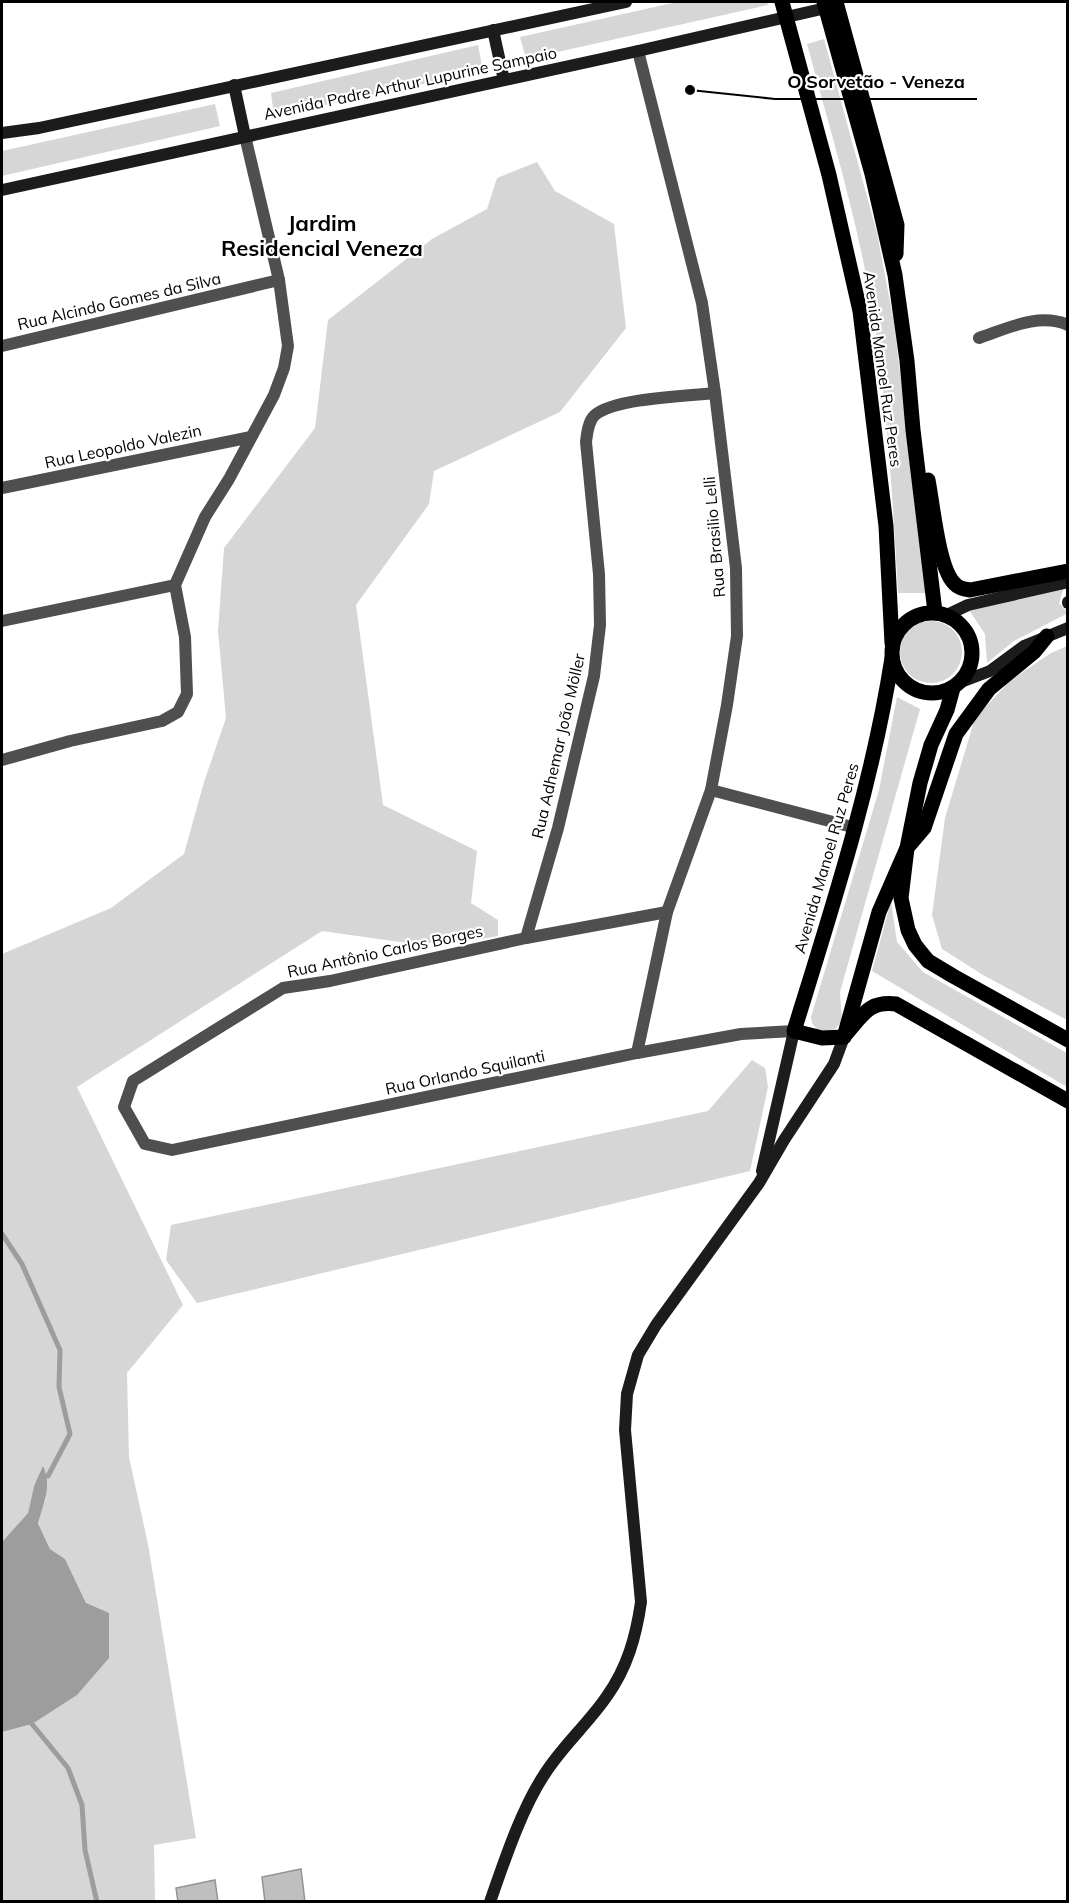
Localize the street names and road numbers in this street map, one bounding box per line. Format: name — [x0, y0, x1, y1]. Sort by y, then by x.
street label: Avenida Padre Arthur Lupurine Sampaio — [262, 42, 558, 124]
street label: Rua Alcindo Gomes da Silva — [15, 268, 223, 334]
street label: Avenida Manoel Ruz Peres — [859, 270, 907, 468]
street label: Rua Leopoldo Valezin — [43, 420, 203, 472]
street label: Rua Brasilio Lelli — [699, 475, 729, 599]
street label: Rua Adhemar João Möller — [527, 651, 589, 841]
street label: Avenida Manoel Ruz Peres — [789, 760, 863, 956]
street label: Rua Antônio Carlos Borges — [285, 920, 485, 982]
street label: Rua Orlando Squilanti — [383, 1045, 547, 1099]

